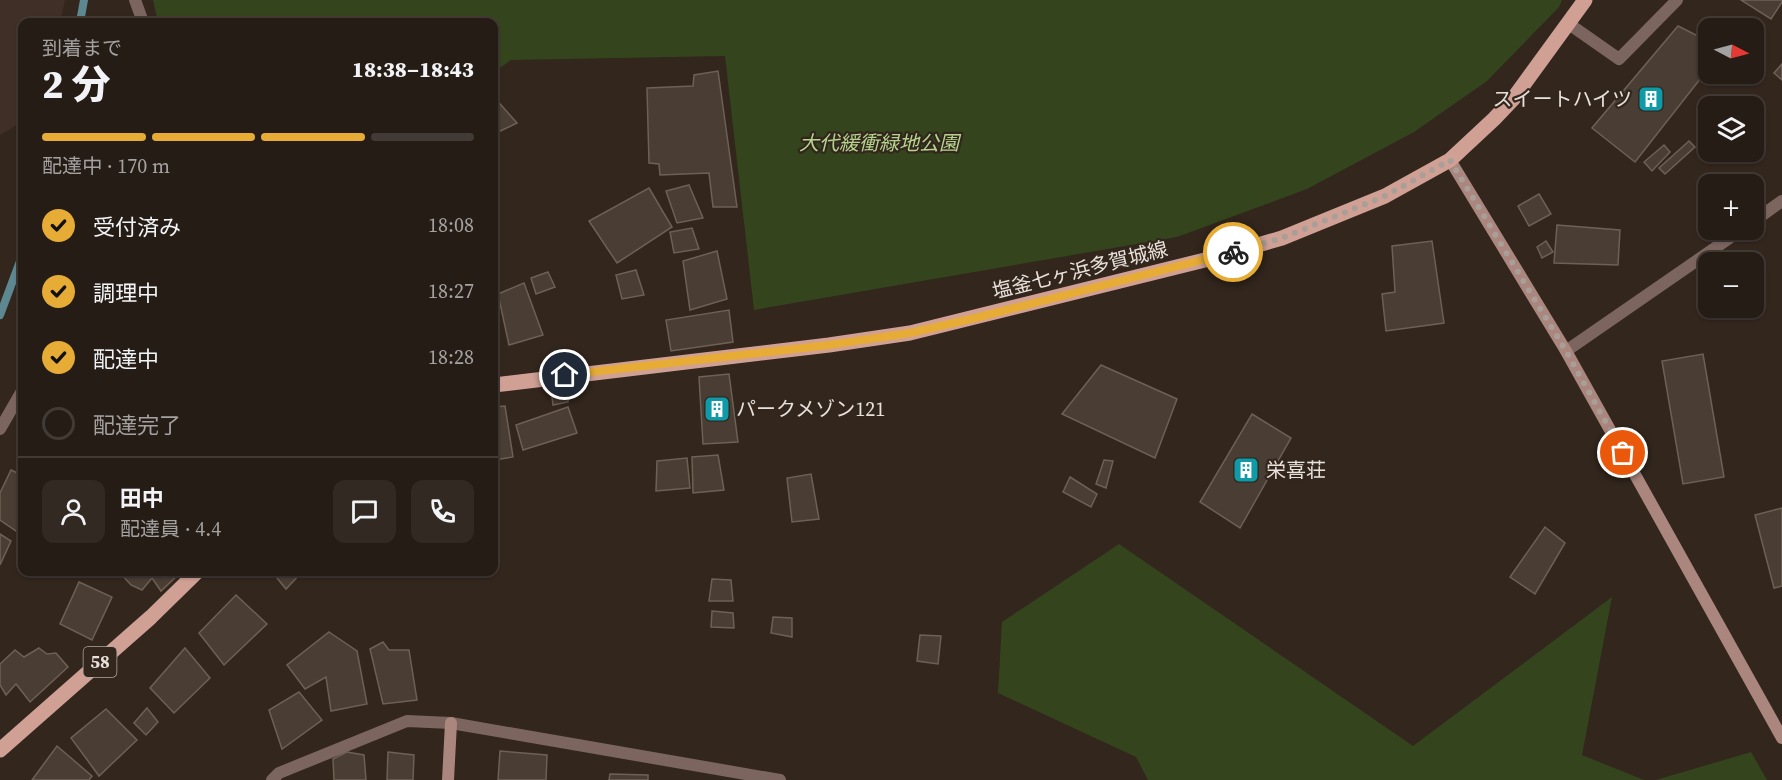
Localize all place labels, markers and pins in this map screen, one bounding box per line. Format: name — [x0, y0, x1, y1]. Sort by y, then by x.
building icon: スイートハイツ — [1636, 84, 1666, 114]
place label: スイートハイツ — [1492, 85, 1632, 113]
pin — [539, 349, 590, 400]
building icon: パークメゾン121 — [702, 394, 732, 424]
place label: パークメゾン121 — [736, 395, 885, 423]
pin — [1597, 427, 1648, 478]
building icon: 栄喜荘 — [1231, 455, 1261, 485]
place label: 栄喜荘 — [1266, 456, 1326, 484]

